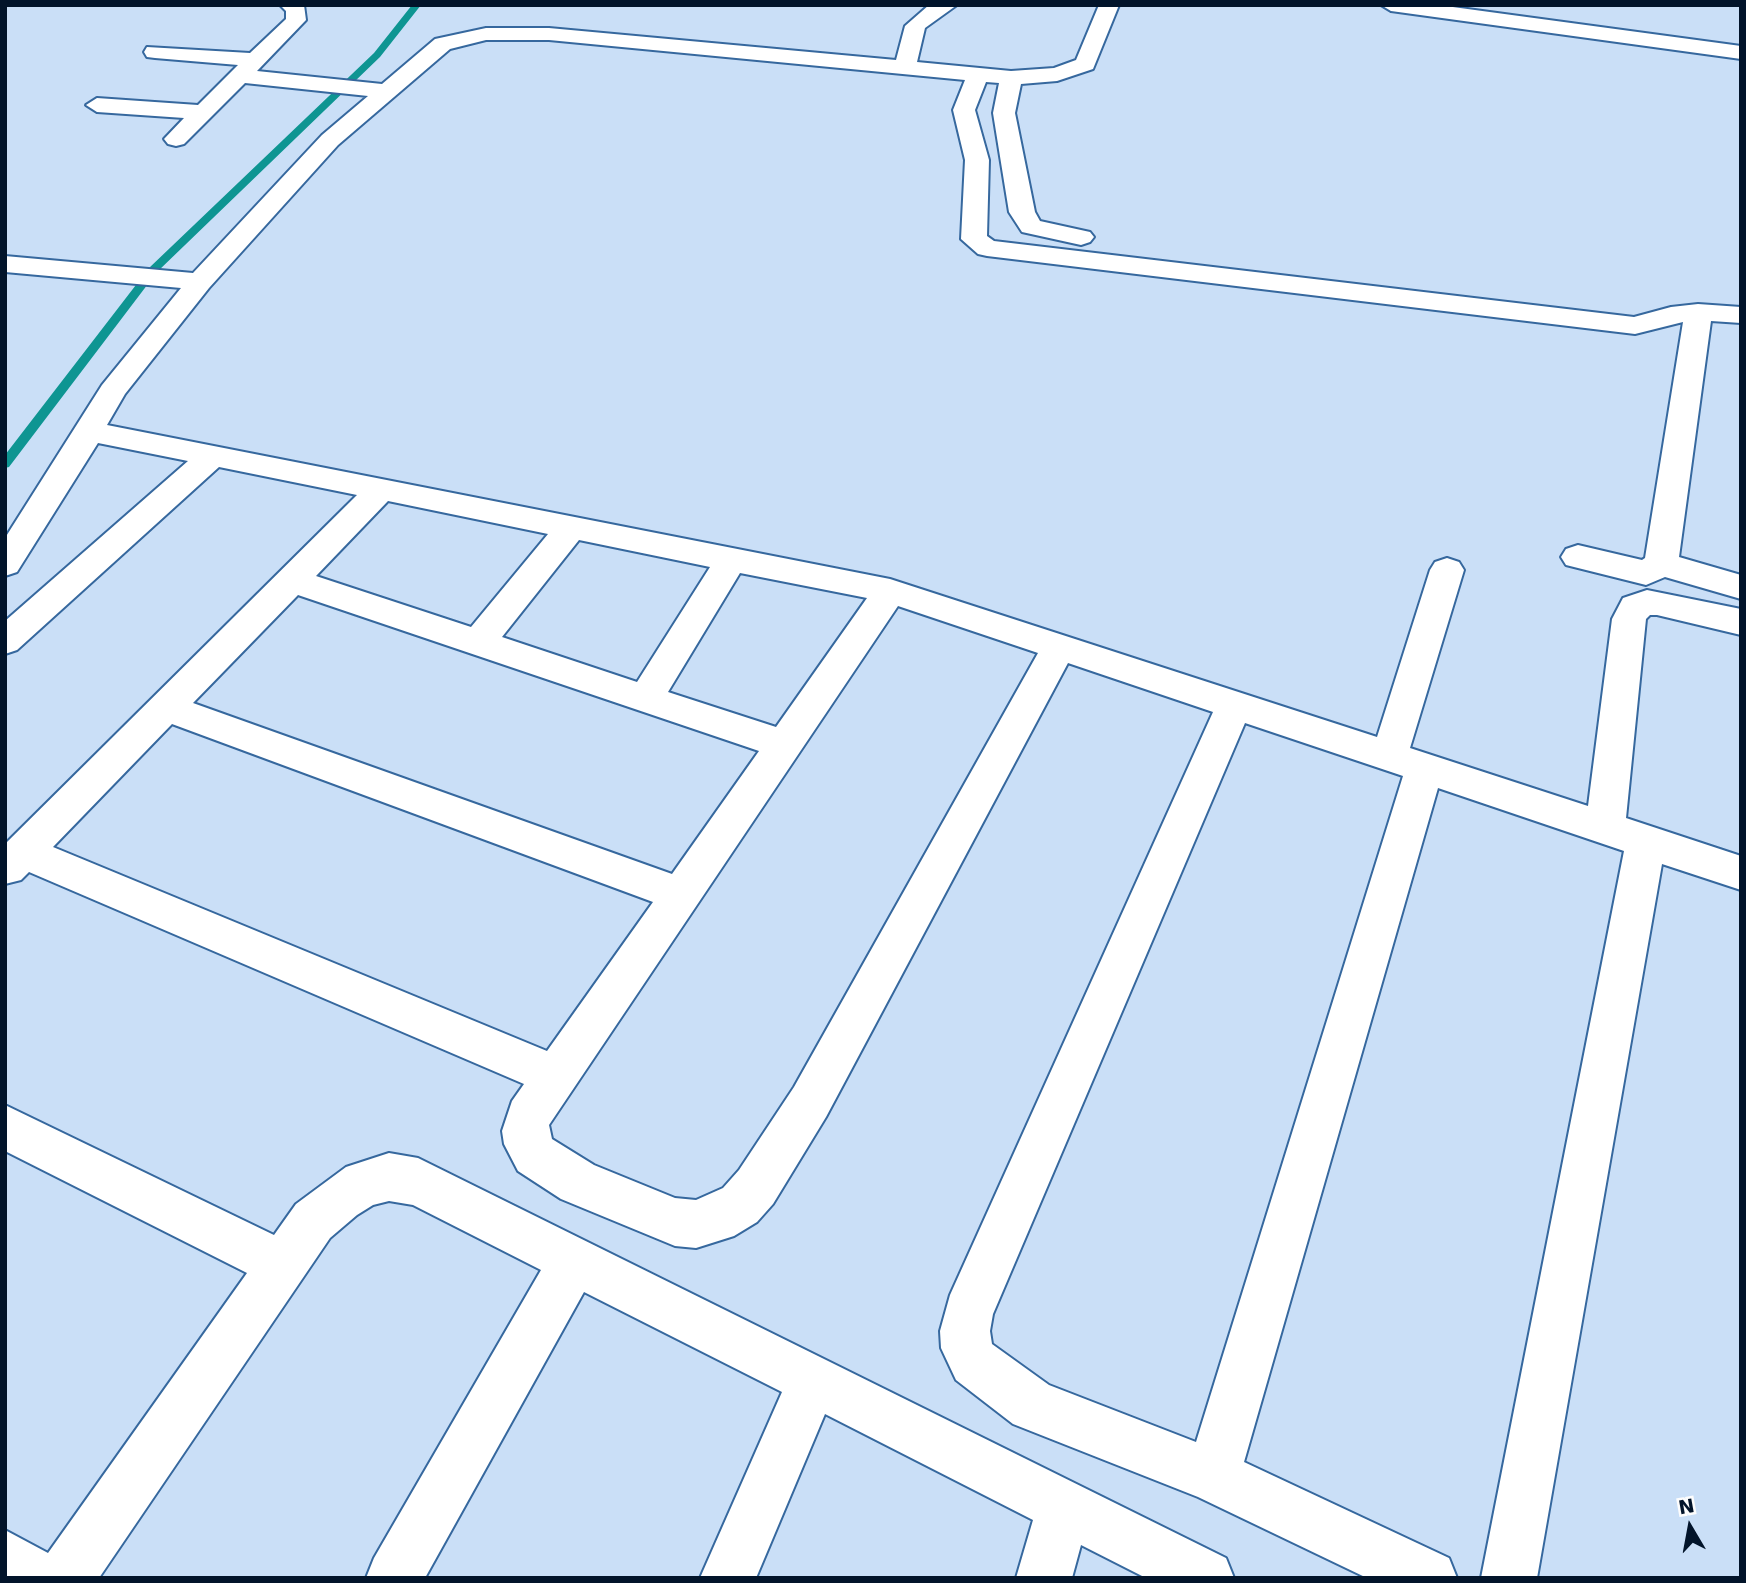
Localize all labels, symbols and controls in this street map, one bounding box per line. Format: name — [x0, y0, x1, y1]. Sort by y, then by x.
north arrow — [1655, 1492, 1725, 1562]
text: N — [1677, 1494, 1696, 1519]

